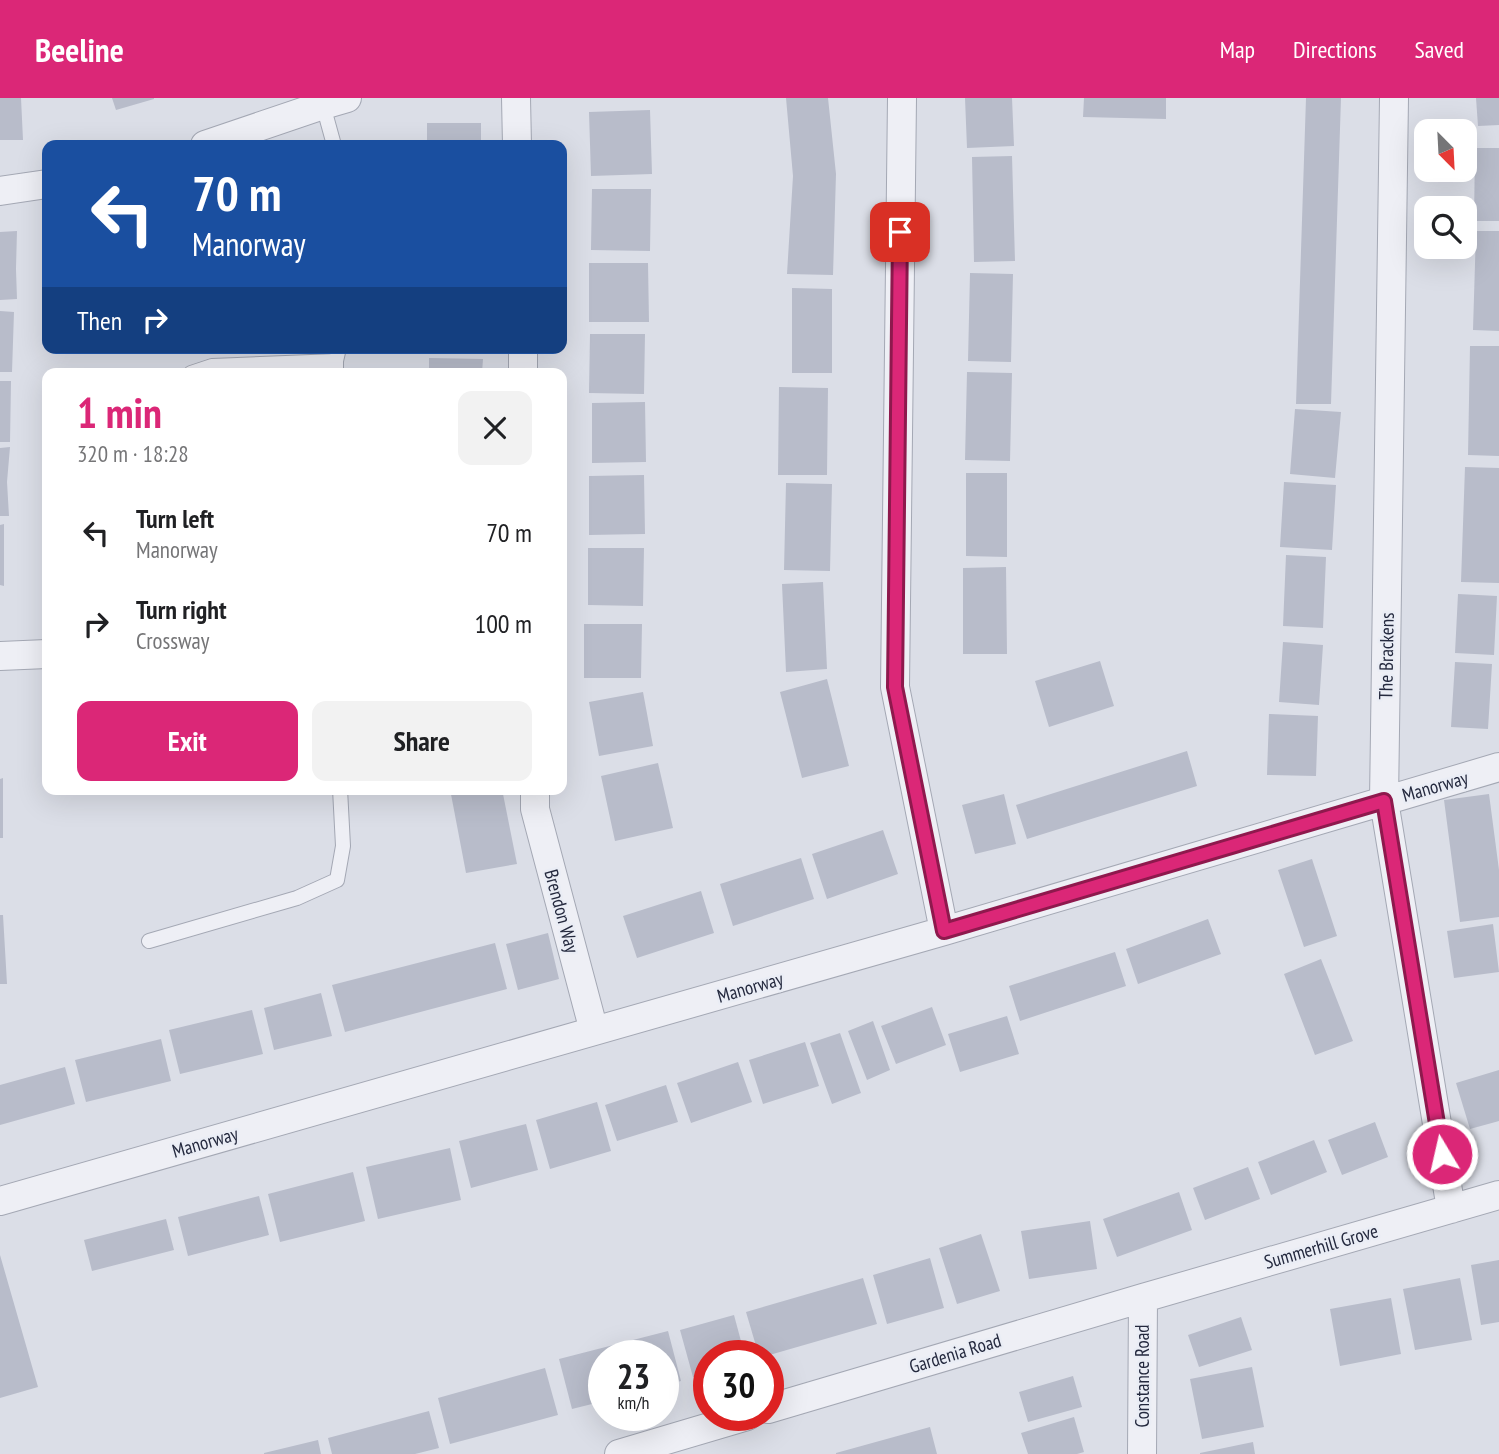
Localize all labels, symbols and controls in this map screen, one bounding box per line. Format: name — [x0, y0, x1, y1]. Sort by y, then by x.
text: Beeline — [35, 28, 124, 71]
text: Map — [1220, 34, 1255, 65]
text: Directions — [1293, 34, 1377, 65]
text: Saved — [1415, 34, 1464, 65]
north arrow — [1414, 119, 1477, 182]
map controls — [1414, 119, 1477, 259]
text: 70 m — [192, 161, 281, 225]
icon: left — [77, 168, 168, 259]
button: search — [1414, 196, 1477, 259]
pin — [870, 202, 930, 262]
icon: arrive — [881, 213, 919, 251]
text: Manorway — [192, 223, 306, 265]
icon: right — [136, 301, 174, 339]
text: Then — [77, 304, 122, 337]
text: 1 min — [77, 385, 162, 440]
button: close — [458, 391, 532, 465]
text: 320 m · 18:28 — [77, 439, 189, 468]
text: Turn left — [136, 502, 214, 535]
icon: left — [77, 514, 115, 552]
text: 70 m — [486, 516, 532, 549]
text: Manorway — [136, 535, 218, 564]
text: Turn right — [136, 593, 227, 626]
icon: right — [77, 605, 115, 643]
text: 100 m — [474, 607, 532, 640]
street label: The Brackens — [1373, 612, 1399, 700]
text: Crossway — [136, 626, 209, 655]
button: Exit — [77, 701, 298, 781]
button: Share — [312, 701, 532, 781]
street label: Manorway — [1399, 765, 1472, 807]
street label: Brendon Way — [539, 866, 585, 956]
street label: Manorway — [714, 966, 787, 1008]
position arrow — [1405, 1117, 1479, 1191]
street label: Manorway — [169, 1121, 242, 1163]
street label: Summerhill Grove — [1261, 1218, 1381, 1274]
street label: Constance Road — [1130, 1324, 1154, 1428]
street label: Gardenia Road — [906, 1328, 1004, 1378]
speed limit sign: 30 — [693, 1340, 784, 1431]
text: 23 — [617, 1353, 650, 1399]
text: km/h — [618, 1391, 649, 1414]

